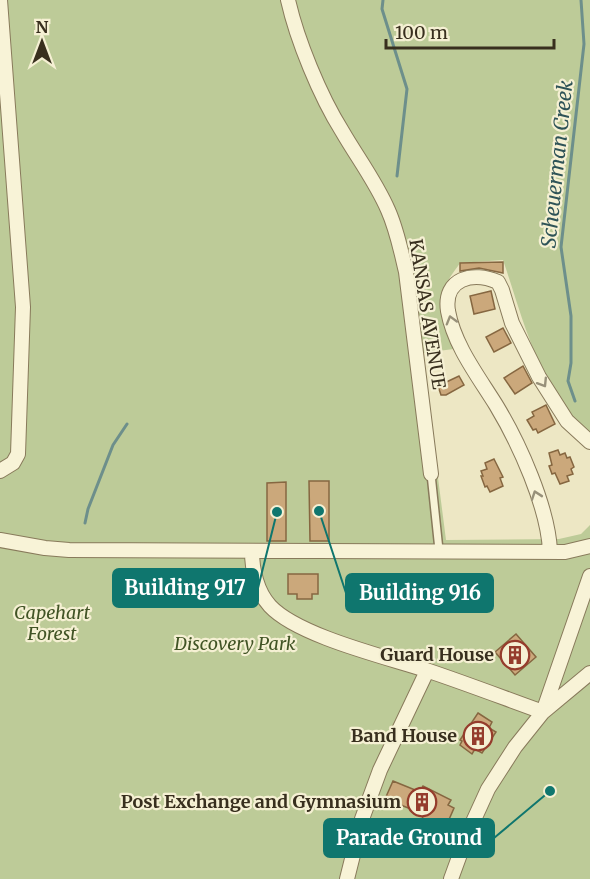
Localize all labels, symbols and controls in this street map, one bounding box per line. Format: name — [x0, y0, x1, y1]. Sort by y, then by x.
north arrow — [12, 12, 72, 72]
scale bar — [386, 12, 554, 50]
text: N — [36, 17, 49, 37]
text: 100 m — [395, 21, 448, 44]
water label: Scheuerman Creek — [535, 79, 578, 249]
street label: KANSAS AVENUE — [404, 237, 451, 391]
one-way arrow — [446, 315, 458, 326]
one-way arrow — [536, 377, 548, 387]
one-way arrow — [531, 490, 544, 501]
callout: Building 917 — [113, 569, 258, 607]
callout: Building 916 — [346, 574, 493, 612]
text: Building 917 — [124, 575, 246, 600]
text: Building 916 — [359, 580, 481, 605]
park label: Capehart Forest — [14, 601, 91, 645]
park label: Discovery Park — [173, 632, 296, 655]
building icon: Guard House — [499, 639, 531, 671]
place label: Guard House — [380, 643, 494, 666]
building icon: Band House — [462, 720, 494, 752]
place label: Band House — [351, 724, 457, 747]
building icon: Post Exchange and Gymnasium — [406, 786, 438, 818]
place label: Post Exchange and Gymnasium — [121, 790, 401, 813]
callout: Parade Ground — [324, 819, 494, 857]
text: Parade Ground — [336, 825, 482, 850]

